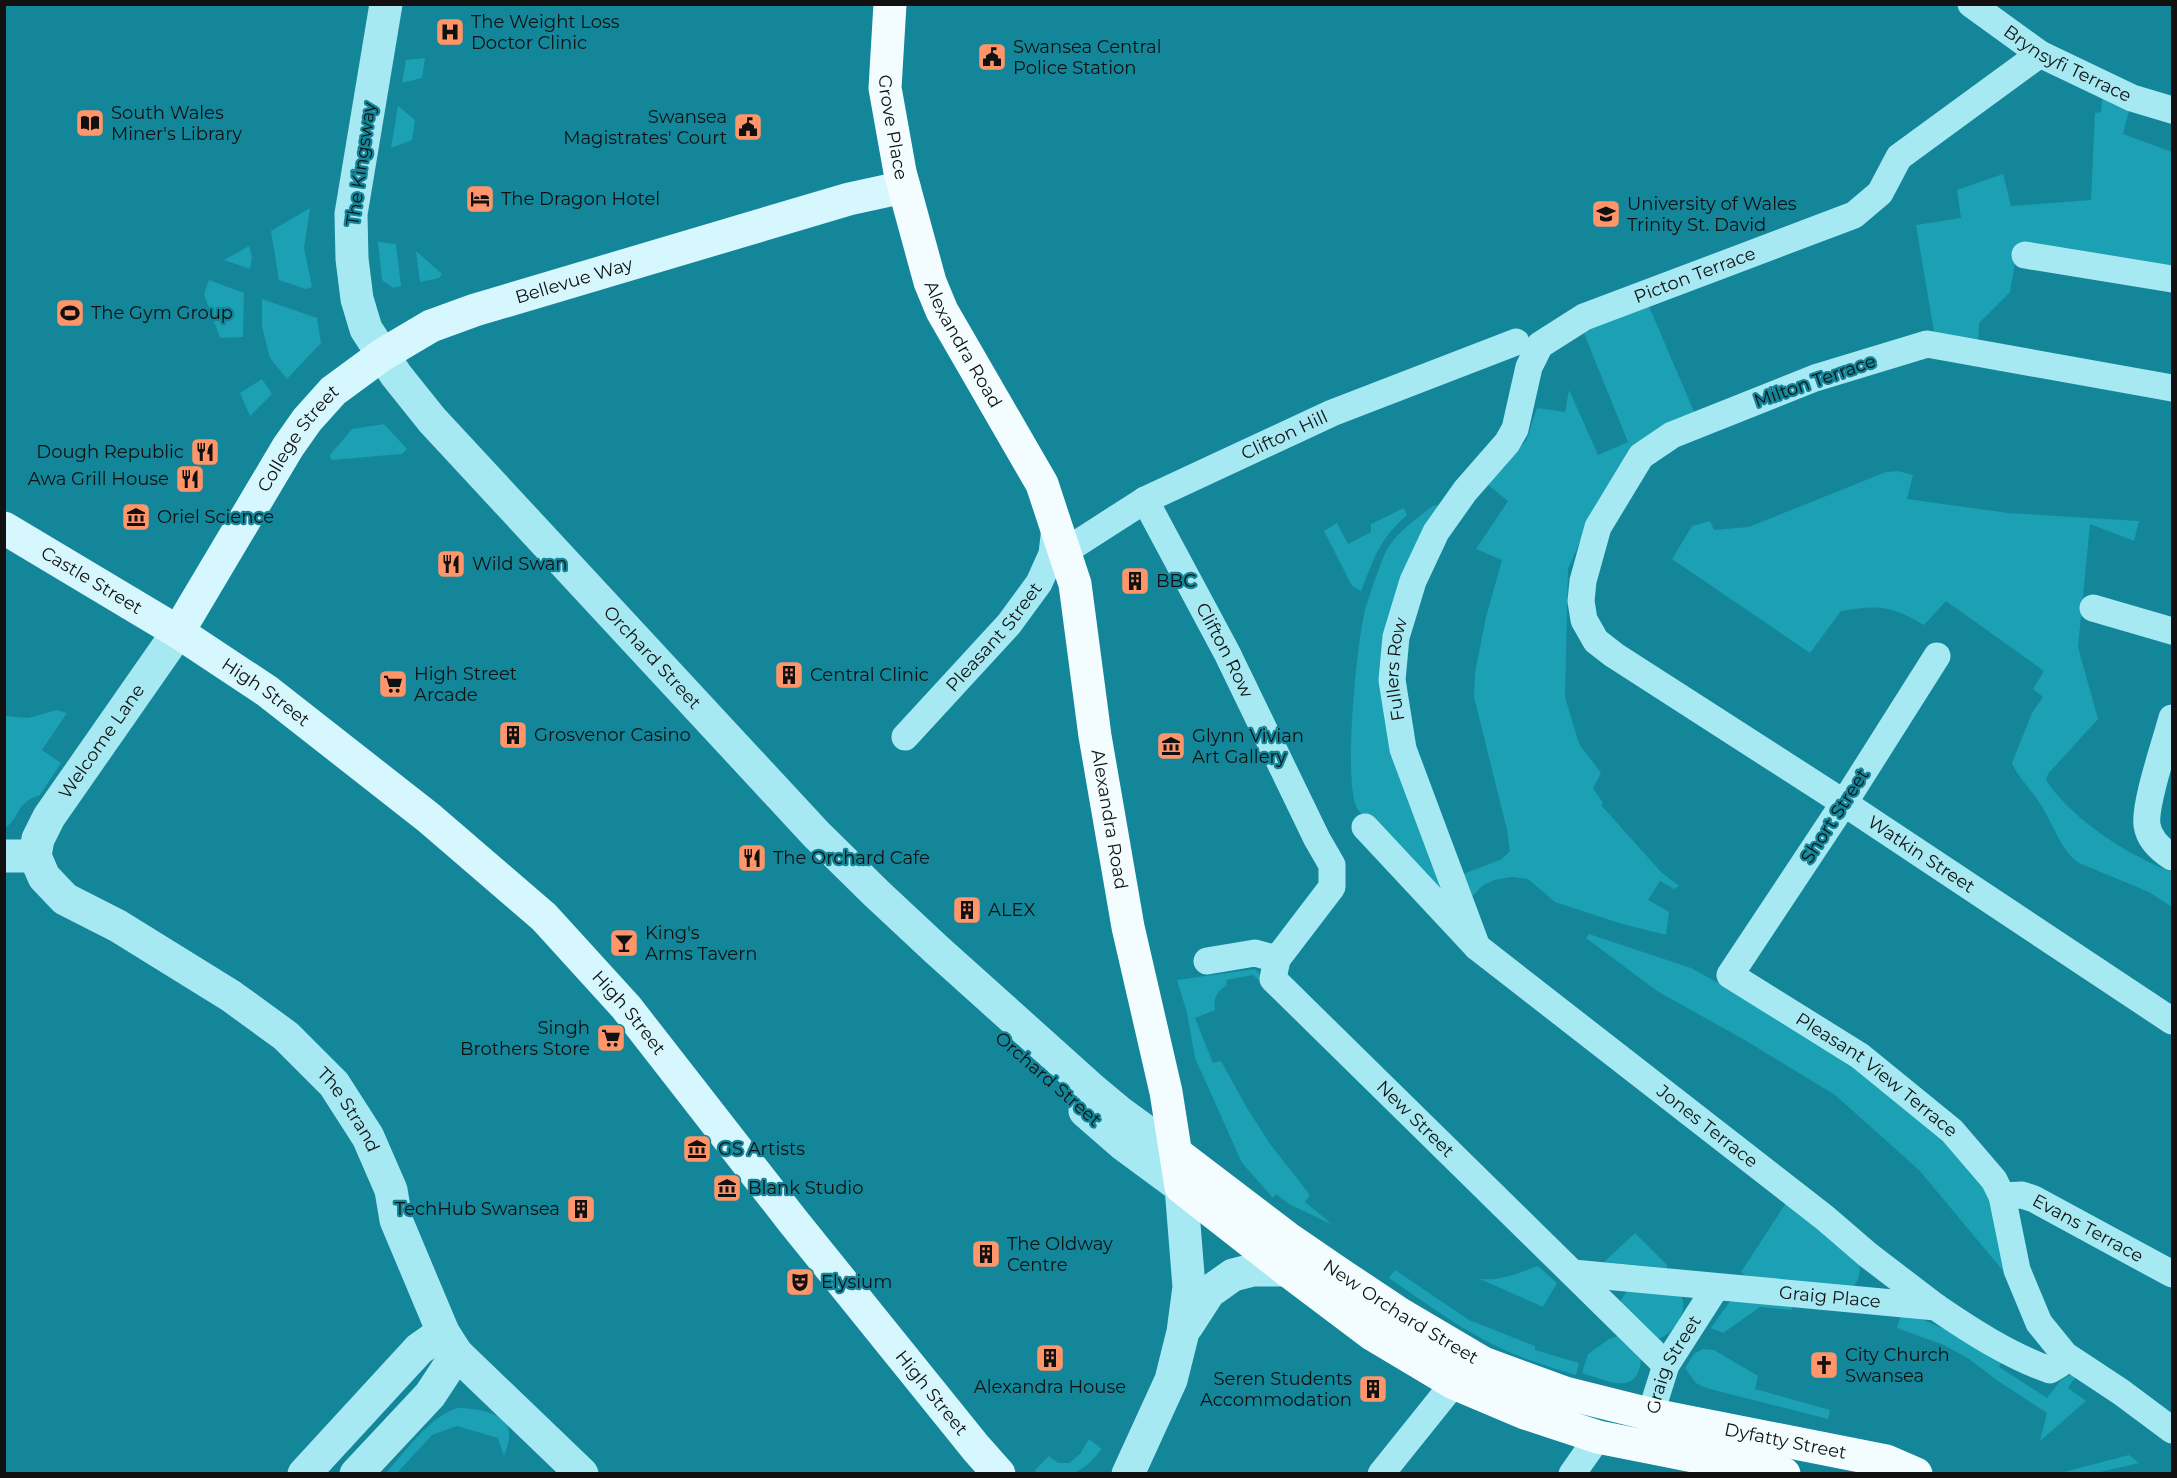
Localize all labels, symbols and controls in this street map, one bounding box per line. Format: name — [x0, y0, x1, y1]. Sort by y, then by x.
place label: The Weight Loss Doctor Clinic — [471, 11, 620, 54]
hospital icon: The Weight Loss Doctor Clinic — [434, 16, 466, 48]
street label: Brynsyfi Terrace — [1999, 20, 2135, 107]
place label: Swansea Central Police Station — [1013, 36, 1162, 79]
public building icon: Swansea Central Police Station — [976, 41, 1008, 73]
street label: Grove Place — [874, 74, 913, 182]
street label: The Kingsway — [341, 101, 381, 227]
place label: South Wales Miner's Library — [111, 102, 242, 145]
place label: Swansea Magistrates' Court — [563, 106, 727, 149]
library icon: South Wales Miner's Library — [74, 107, 106, 139]
public building icon: Swansea Magistrates' Court — [732, 111, 764, 143]
hotel icon: The Dragon Hotel — [464, 183, 496, 215]
place label: The Dragon Hotel — [501, 188, 660, 210]
place label: University of Wales Trinity St. David — [1627, 193, 1797, 236]
school or university icon: University of Wales Trinity St. David — [1590, 198, 1622, 230]
street label: Picton Terrace — [1631, 242, 1759, 308]
street label: Bellevue Way — [513, 253, 636, 308]
street label: Alexandra Road — [920, 277, 1007, 412]
sports icon: The Gym Group — [54, 297, 86, 329]
place label: The Gym Group — [91, 302, 233, 324]
street label: Milton Terrace — [1751, 350, 1879, 412]
street label: College Street — [253, 380, 343, 496]
street label: Clifton Hill — [1238, 406, 1331, 465]
restaurant icon: Dough Republic — [189, 436, 221, 468]
place label: Dough Republic — [36, 441, 184, 463]
restaurant icon: Awa Grill House — [174, 463, 206, 495]
place label: Awa Grill House — [28, 468, 169, 490]
museum icon: Oriel Science — [120, 501, 152, 533]
place label: Oriel Science — [157, 506, 274, 528]
street label: Castle Street — [37, 542, 146, 619]
restaurant icon: Wild Swan — [435, 548, 467, 580]
place label: Wild Swan — [472, 553, 567, 575]
building icon: BBC — [1119, 565, 1151, 597]
place label: BBC — [1156, 570, 1196, 592]
street label: Pleasant Street — [941, 578, 1047, 696]
street label: Clifton Row — [1191, 599, 1258, 701]
street label: Orchard Street — [599, 601, 706, 714]
street label: Fullers Row — [1381, 615, 1412, 723]
street label: High Street — [218, 653, 314, 731]
building icon: Central Clinic — [773, 659, 805, 691]
place label: High Street Arcade — [414, 663, 517, 706]
place label: Central Clinic — [810, 664, 929, 686]
supermarket icon: High Street Arcade — [377, 668, 409, 700]
street label: Welcome Lane — [54, 680, 149, 803]
building icon: Grosvenor Casino — [497, 719, 529, 751]
place label: Grosvenor Casino — [534, 724, 691, 746]
place label: Glynn Vivian Art Gallery — [1192, 725, 1304, 768]
museum icon: Glynn Vivian Art Gallery — [1155, 730, 1187, 762]
street label: Alexandra Road — [1087, 748, 1132, 891]
street label: Short Street — [1796, 765, 1874, 867]
street label: Watkin Street — [1864, 811, 1979, 898]
restaurant icon: The Orchard Cafe — [736, 842, 768, 874]
place label: The Orchard Cafe — [773, 847, 930, 869]
building icon: ALEX — [951, 894, 983, 926]
place label: ALEX — [988, 899, 1035, 921]
place label: King's Arms Tavern — [645, 922, 757, 965]
bar icon: King's Arms Tavern — [608, 927, 640, 959]
street label: High Street — [587, 966, 670, 1059]
street label: Pleasant View Terrace — [1792, 1008, 1962, 1142]
place label: Singh Brothers Store — [460, 1017, 590, 1060]
supermarket icon: Singh Brothers Store — [595, 1022, 627, 1054]
street label: Orchard Street — [991, 1027, 1105, 1131]
street label: The Strand — [312, 1062, 384, 1156]
street label: New Street — [1372, 1076, 1459, 1162]
street label: Jones Terrace — [1652, 1079, 1762, 1173]
museum icon: GS Artists — [681, 1133, 713, 1165]
place label: GS Artists — [718, 1138, 805, 1160]
museum icon: Blank Studio — [711, 1172, 743, 1204]
place label: Blank Studio — [748, 1177, 864, 1199]
street label: Evans Terrace — [2029, 1189, 2147, 1267]
building icon: TechHub Swansea — [565, 1193, 597, 1225]
place label: TechHub Swansea — [395, 1198, 560, 1220]
place label: The Oldway Centre — [1007, 1233, 1113, 1276]
building icon: The Oldway Centre — [970, 1238, 1002, 1270]
street label: New Orchard Street — [1319, 1255, 1482, 1369]
theatre icon: Elysium — [784, 1266, 816, 1298]
place label: Elysium — [821, 1271, 892, 1293]
street label: Graig Place — [1778, 1281, 1882, 1313]
street label: Graig Street — [1643, 1311, 1706, 1415]
building icon: Alexandra House — [1034, 1342, 1066, 1374]
place label: City Church Swansea — [1845, 1344, 1950, 1387]
street label: High Street — [891, 1346, 972, 1440]
church icon: City Church Swansea — [1808, 1349, 1840, 1381]
place label: Seren Students Accommodation — [1200, 1368, 1352, 1411]
building icon: Seren Students Accommodation — [1357, 1373, 1389, 1405]
place label: Alexandra House — [974, 1376, 1126, 1398]
street label: Dyfatty Street — [1723, 1418, 1848, 1464]

